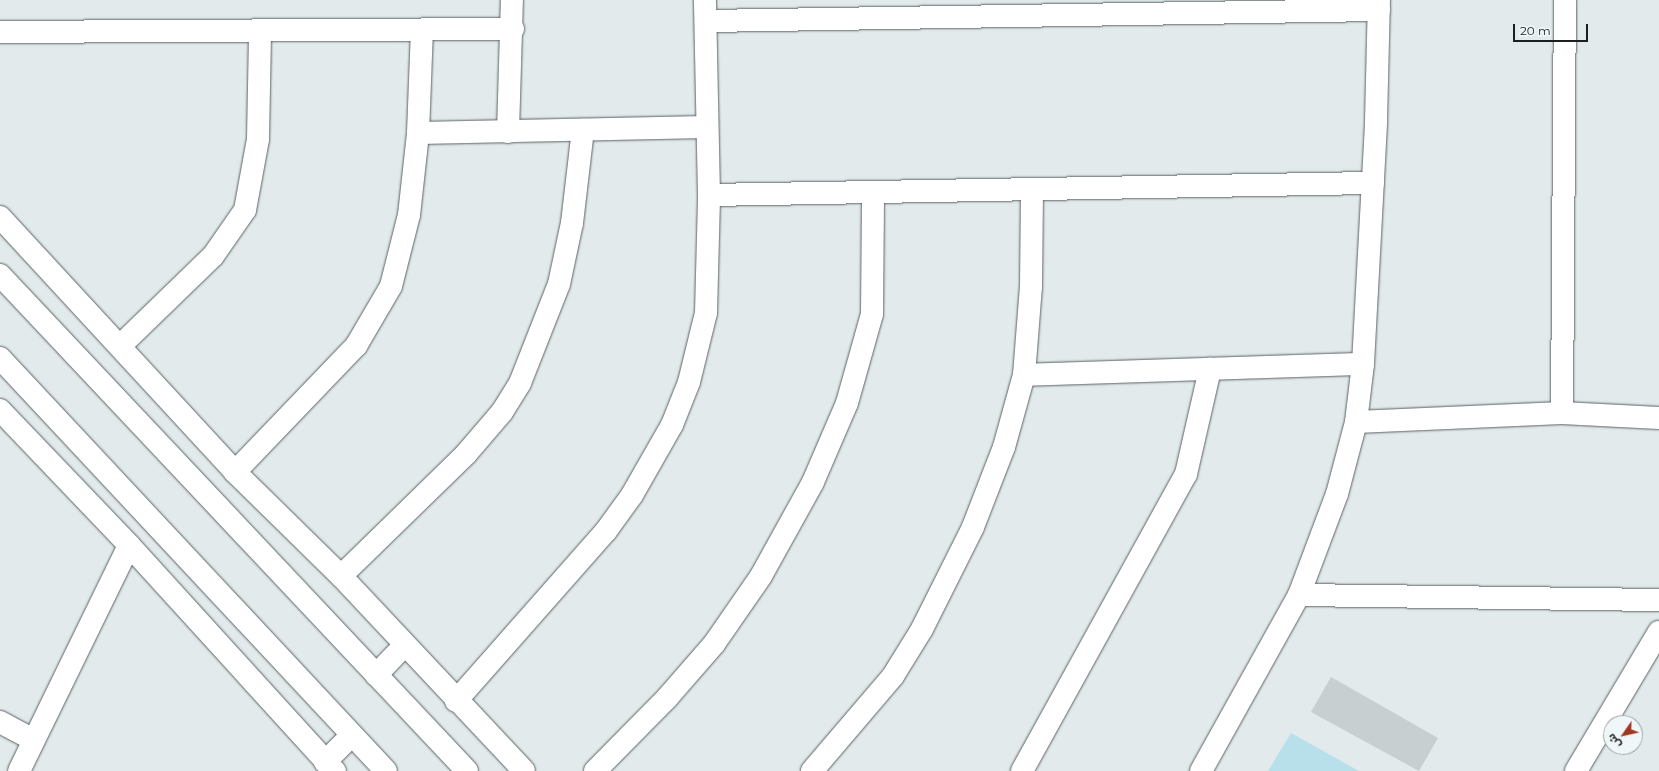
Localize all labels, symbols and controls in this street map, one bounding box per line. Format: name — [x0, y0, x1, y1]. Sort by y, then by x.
scale bar — [1515, 16, 1590, 42]
text: 20 m — [1520, 23, 1551, 38]
north arrow — [1603, 715, 1643, 755]
text: ش — [1604, 731, 1624, 751]

